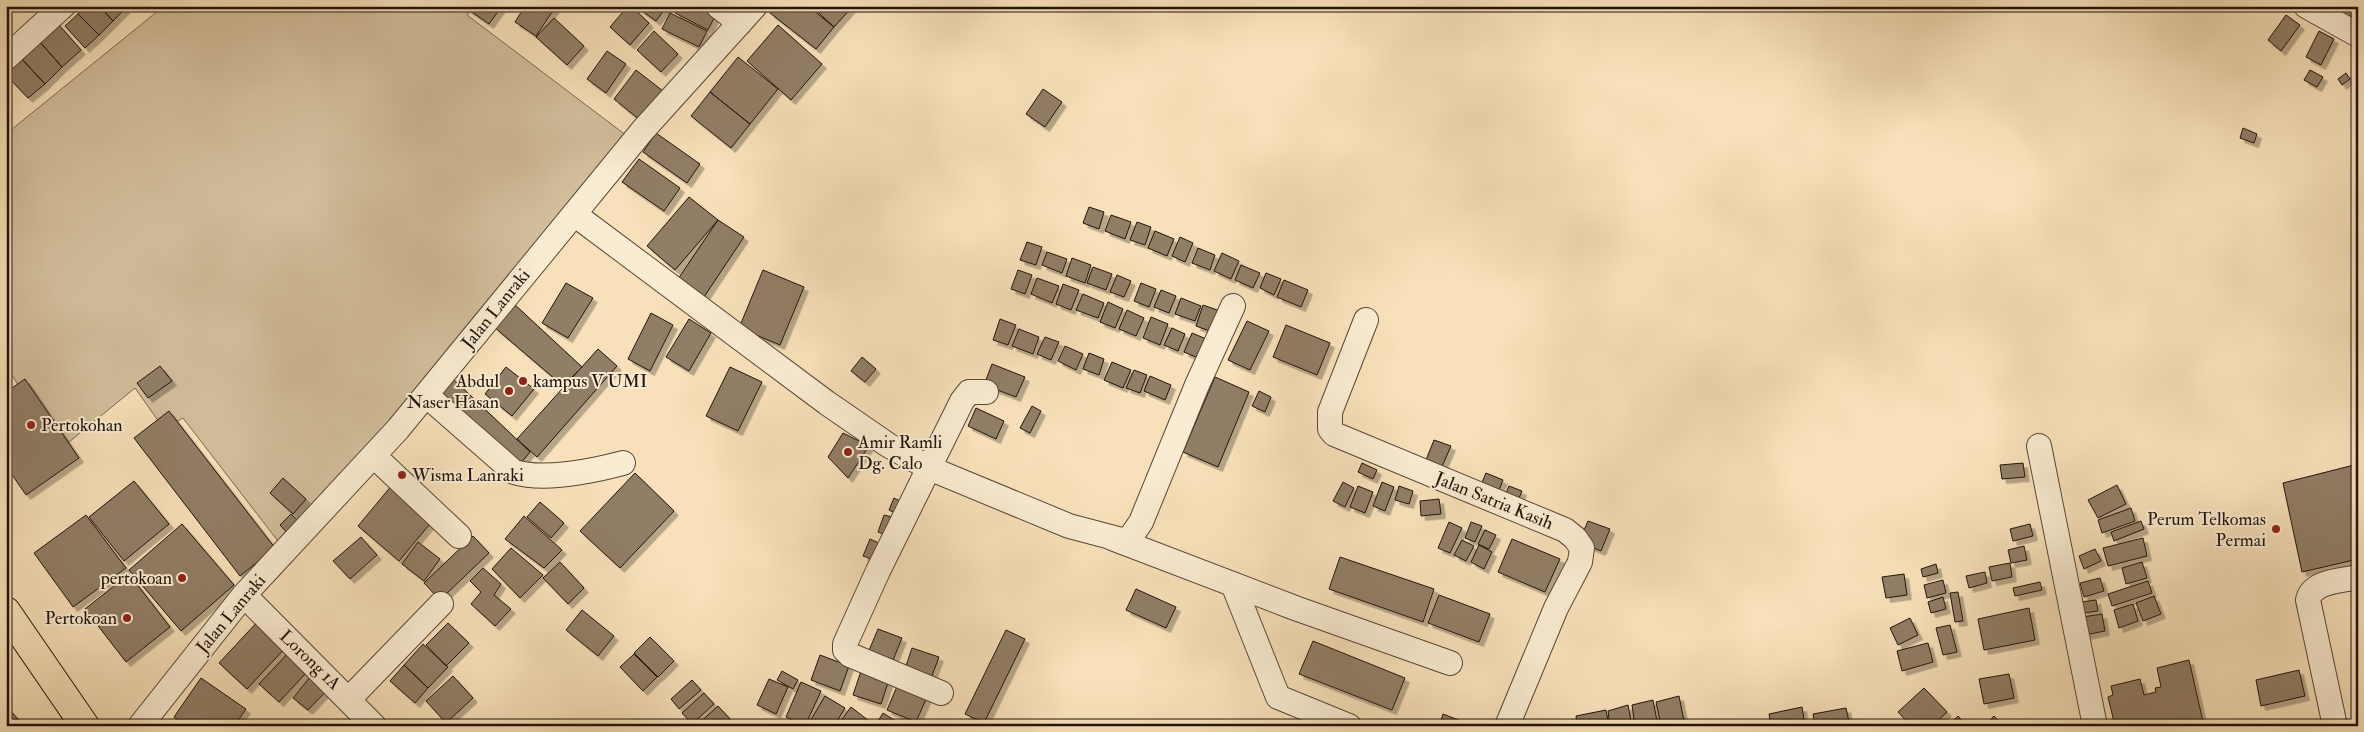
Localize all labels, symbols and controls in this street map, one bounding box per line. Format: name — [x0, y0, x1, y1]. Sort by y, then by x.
street label: Jalan Lanraki — [456, 264, 535, 355]
place label: Abdul Naser Hasan — [407, 370, 499, 414]
place label: kampus V UMI — [533, 370, 647, 393]
marker: kampus V UMI — [517, 375, 529, 387]
marker: Abdul Naser Hasan — [503, 385, 515, 397]
place label: Pertokohan — [41, 414, 123, 437]
marker: Pertokohan — [25, 419, 37, 431]
place label: Amir Ramli Dg. Calo — [857, 431, 943, 475]
marker: Amir Ramli Dg. Calo — [842, 446, 854, 458]
place label: Wisma Lanraki — [411, 464, 524, 487]
street label: Jalan Satria Kasih — [1430, 466, 1557, 535]
marker: Wisma Lanraki — [396, 469, 408, 481]
place label: Perum Telkomas Permai — [2147, 508, 2266, 552]
marker: Perum Telkomas Permai — [2270, 523, 2282, 535]
place label: pertokoan — [100, 567, 172, 590]
street label: Jalan Lanraki — [190, 569, 271, 659]
marker: pertokoan — [176, 572, 188, 584]
place label: Pertokoan — [45, 607, 117, 630]
marker: Pertokoan — [121, 612, 133, 624]
street label: Lorong 1A — [274, 625, 346, 695]

